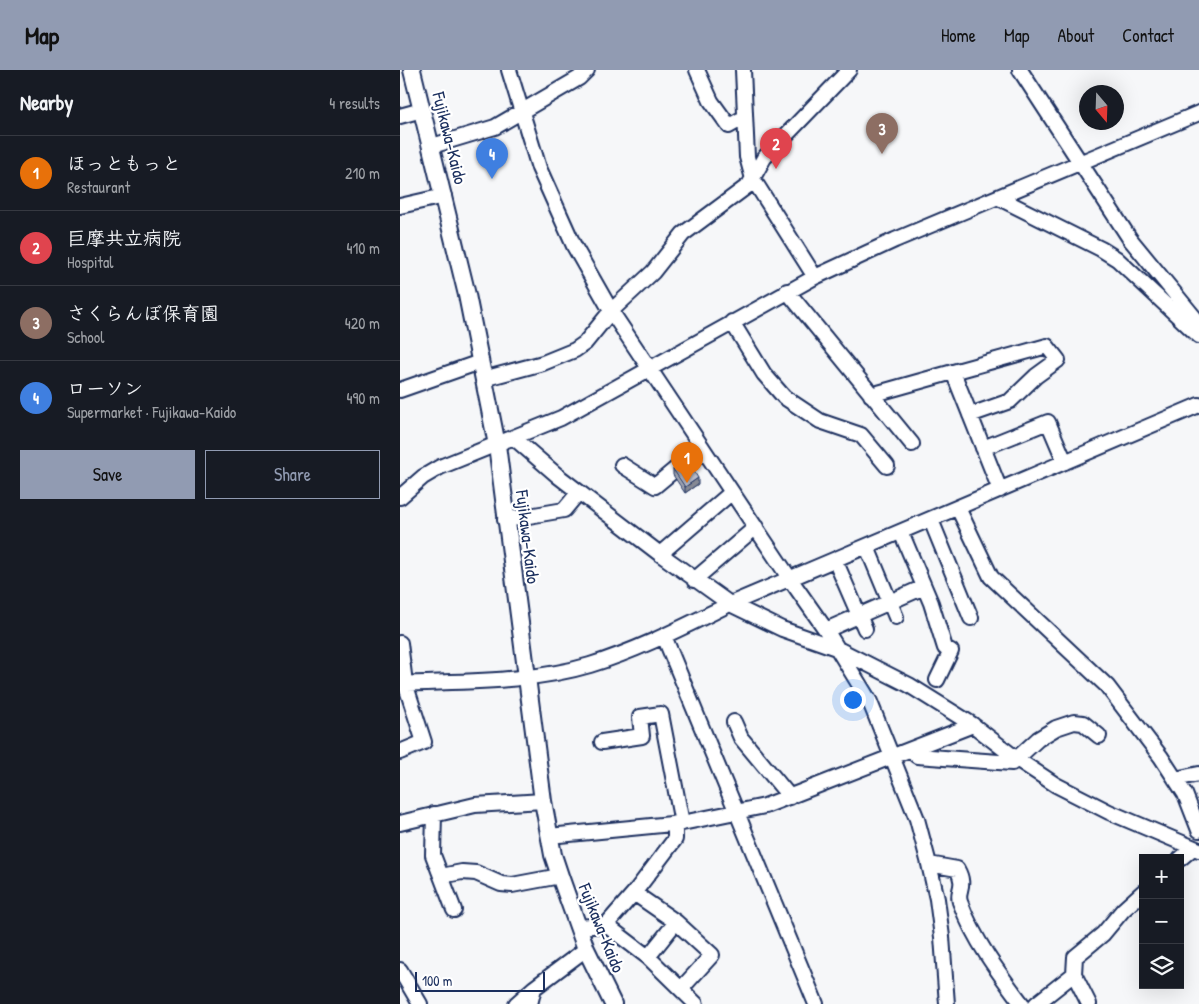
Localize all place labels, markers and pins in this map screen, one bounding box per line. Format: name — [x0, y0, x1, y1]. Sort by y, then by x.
pin: 3 — [866, 113, 898, 154]
pin: 2 — [760, 128, 792, 169]
pin: 4 — [476, 138, 508, 179]
pin: 1 — [671, 442, 703, 483]

